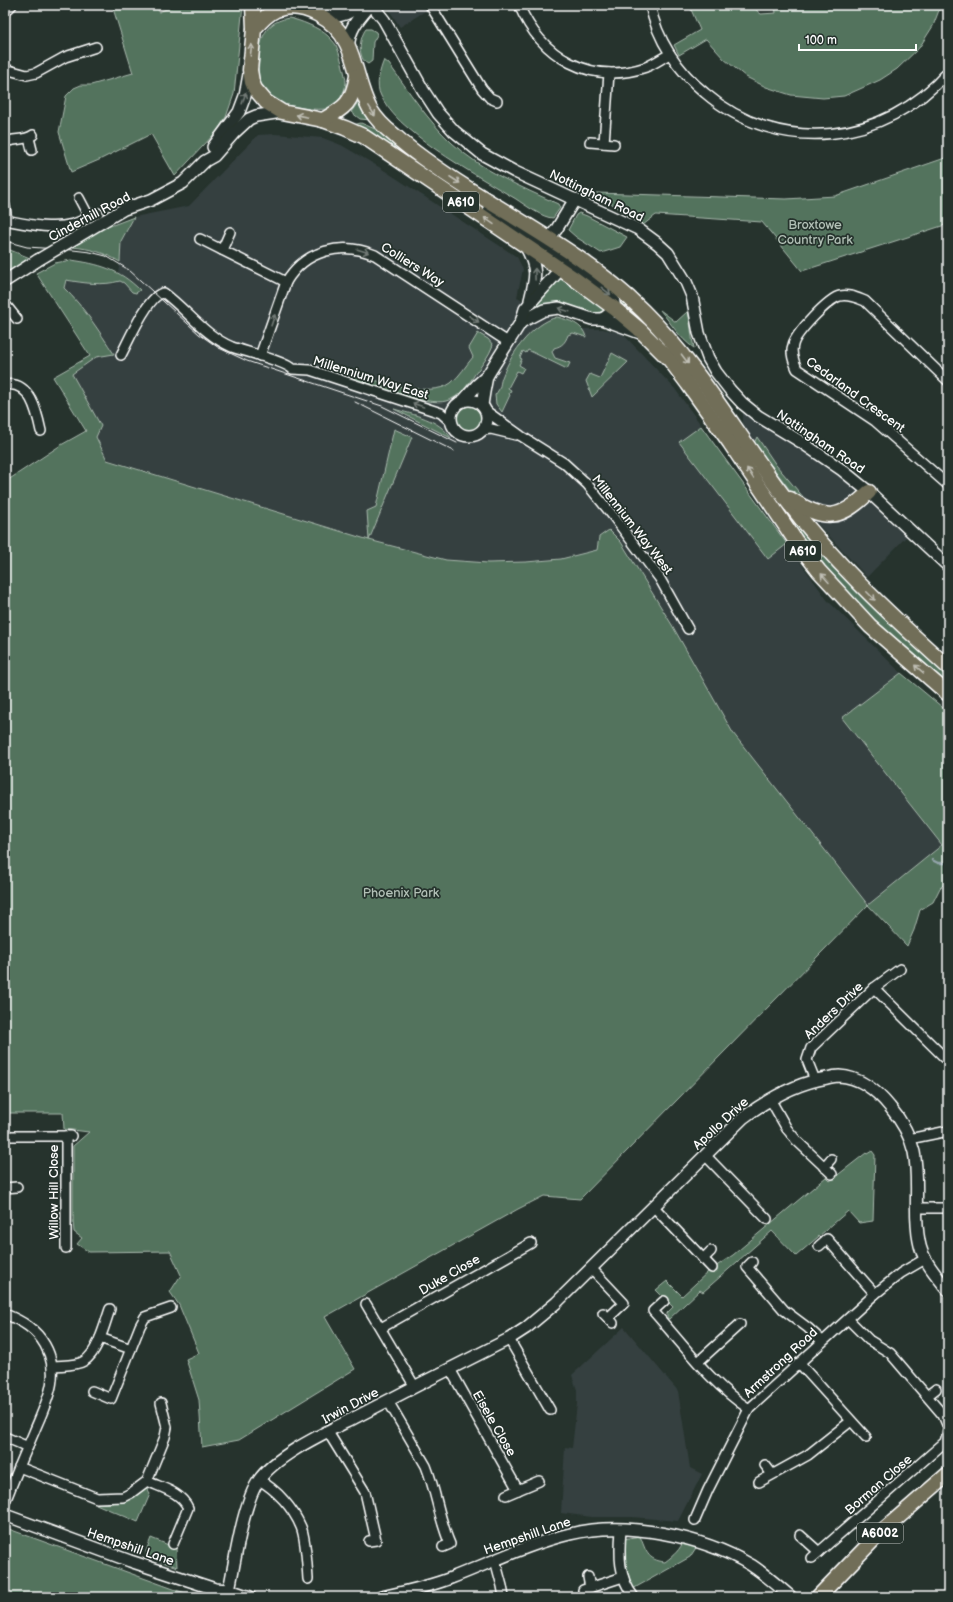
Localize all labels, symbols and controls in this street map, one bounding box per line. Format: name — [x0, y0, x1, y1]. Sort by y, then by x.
scale bar — [799, 26, 916, 52]
text: 100 m — [805, 33, 837, 48]
one-way arrow — [248, 44, 255, 57]
one-way arrow — [241, 92, 248, 105]
one-way arrow — [368, 105, 376, 116]
one-way arrow — [296, 111, 309, 119]
street label: Nottingham Road — [547, 166, 646, 226]
one-way arrow — [449, 176, 460, 184]
street label: Cinderhill Road — [46, 189, 133, 245]
road number: A610 — [443, 192, 479, 212]
one-way arrow — [483, 217, 494, 225]
park label: Broxtowe Country Park — [777, 217, 853, 248]
street label: Colliers Way — [378, 239, 447, 291]
one-way arrow — [357, 248, 370, 255]
one-way arrow — [531, 268, 539, 281]
one-way arrow — [601, 286, 612, 295]
one-way arrow — [558, 306, 571, 313]
one-way arrow — [270, 313, 277, 326]
one-way arrow — [468, 315, 480, 323]
street label: Millennium Way East — [311, 353, 430, 403]
one-way arrow — [681, 353, 690, 364]
street label: Cedarland Crescent — [803, 353, 908, 436]
one-way arrow — [413, 400, 425, 408]
street label: Nottingham Road — [773, 406, 868, 477]
one-way arrow — [745, 467, 753, 479]
street label: Millennium Way West — [588, 472, 676, 578]
road number: A610 — [785, 541, 821, 561]
one-way arrow — [821, 573, 830, 584]
one-way arrow — [866, 591, 876, 601]
one-way arrow — [913, 664, 924, 673]
park label: Phoenix Park — [363, 885, 440, 901]
street label: Anders Drive — [801, 978, 867, 1043]
street label: Apollo Drive — [690, 1094, 752, 1153]
street label: Willow Hill Close — [46, 1144, 62, 1239]
street label: Duke Close — [416, 1251, 483, 1299]
street label: Armstrong Road — [740, 1324, 821, 1401]
street label: Irwin Drive — [319, 1384, 382, 1427]
street label: Eisele Close — [469, 1388, 520, 1460]
street label: Borman Close — [842, 1451, 916, 1518]
street label: Hempshill Lane — [482, 1513, 573, 1558]
road number: A6002 — [857, 1523, 903, 1543]
street label: Hempshill Lane — [85, 1525, 177, 1569]

